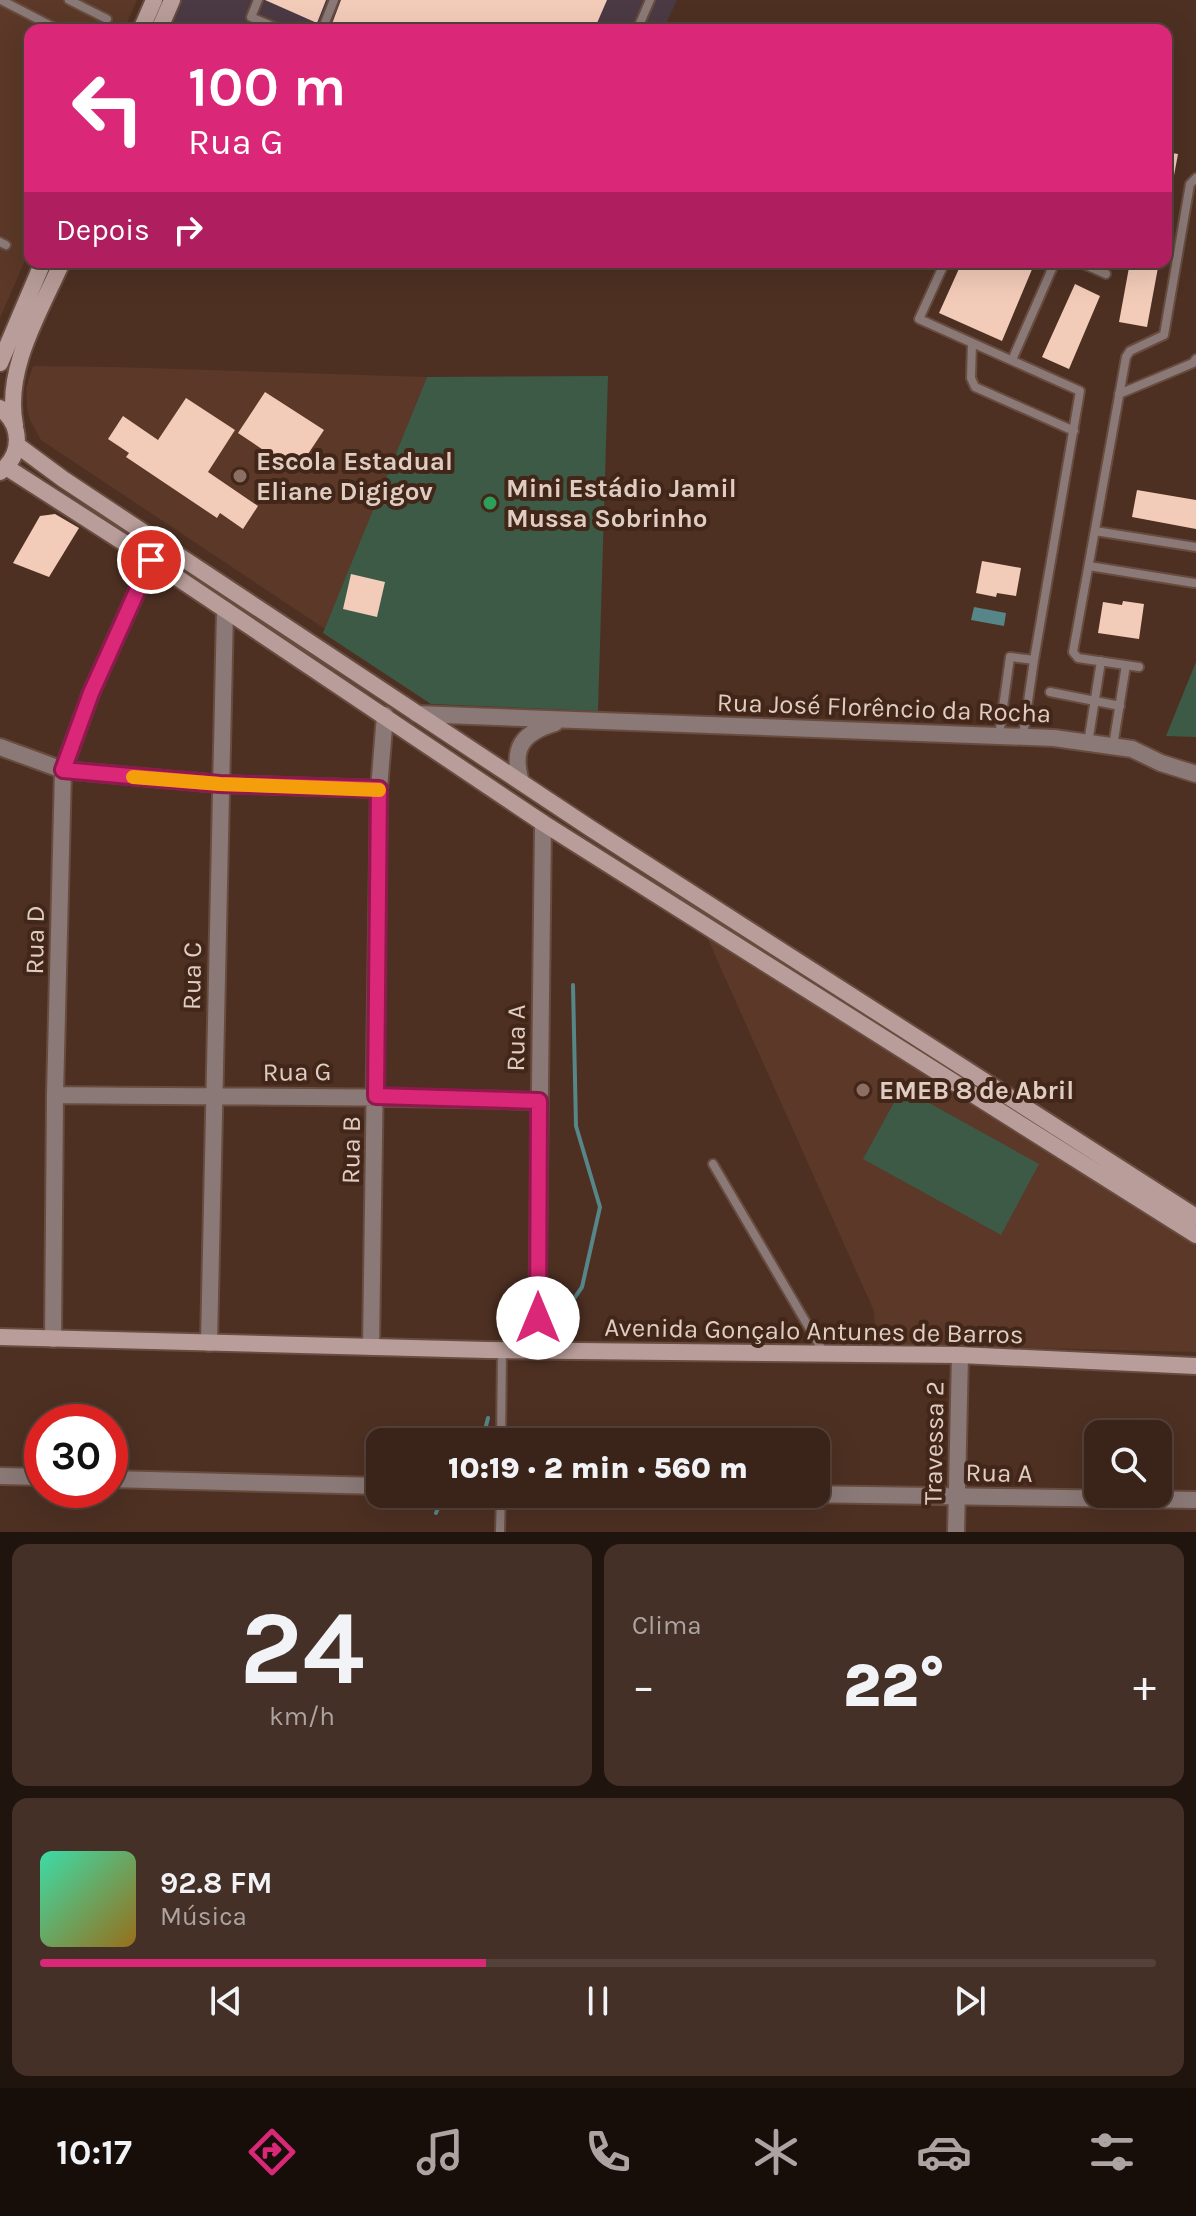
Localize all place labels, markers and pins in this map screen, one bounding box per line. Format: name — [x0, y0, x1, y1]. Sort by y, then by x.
place label: Escola Estadual Eliane Digigov — [256, 446, 453, 507]
marker: Escola Estadual Eliane Digigov — [231, 467, 249, 485]
place label: Mini Estádio Jamil Mussa Sobrinho — [506, 473, 737, 534]
marker: Mini Estádio Jamil Mussa Sobrinho — [481, 494, 499, 512]
pin — [117, 526, 185, 594]
place label: EMEB 8 de Abril — [879, 1075, 1074, 1106]
marker: EMEB 8 de Abril — [854, 1081, 872, 1099]

